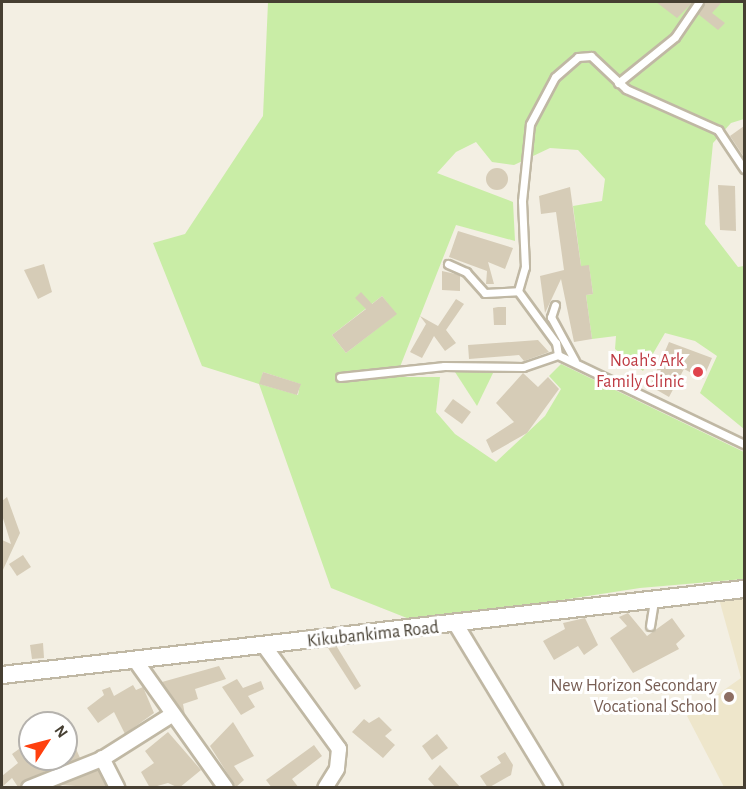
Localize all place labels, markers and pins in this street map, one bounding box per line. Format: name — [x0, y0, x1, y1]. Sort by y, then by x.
place label: Noah's Ark Family Clinic — [596, 351, 684, 394]
marker: Noah's Ark Family Clinic — [689, 363, 707, 381]
place label: New Horizon Secondary Vocational School — [550, 676, 717, 718]
marker: New Horizon Secondary Vocational School — [722, 690, 736, 704]

